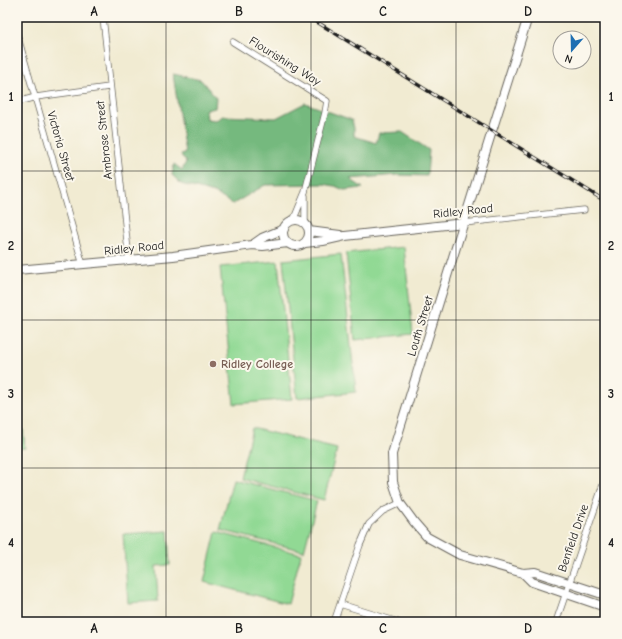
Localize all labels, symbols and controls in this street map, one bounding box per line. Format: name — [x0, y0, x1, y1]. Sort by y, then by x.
text: A — [90, 4, 98, 19]
text: B — [235, 4, 243, 19]
text: C — [379, 4, 387, 19]
text: D — [524, 4, 532, 19]
north arrow — [552, 30, 592, 70]
street label: Flourishing Way — [247, 33, 324, 89]
text: N — [563, 52, 574, 66]
text: 1 — [8, 89, 14, 104]
text: 1 — [608, 89, 614, 104]
street label: Ambrose Street — [93, 99, 115, 180]
street label: Victoria Street — [44, 109, 78, 183]
street label: Ridley Road — [432, 201, 494, 221]
text: 2 — [8, 238, 14, 253]
street label: Ridley Road — [103, 238, 165, 258]
text: 2 — [608, 238, 614, 253]
street label: Louth Street — [404, 294, 436, 358]
place label: Ridley College — [221, 357, 293, 371]
marker: Ridley College — [208, 359, 218, 369]
text: 3 — [8, 386, 14, 401]
text: 3 — [608, 386, 614, 401]
street label: Benfield Drive — [555, 502, 591, 574]
text: 4 — [8, 535, 14, 550]
text: 4 — [608, 535, 614, 550]
text: A — [90, 621, 98, 636]
text: B — [235, 621, 243, 636]
text: C — [379, 621, 387, 636]
text: D — [524, 621, 532, 636]

